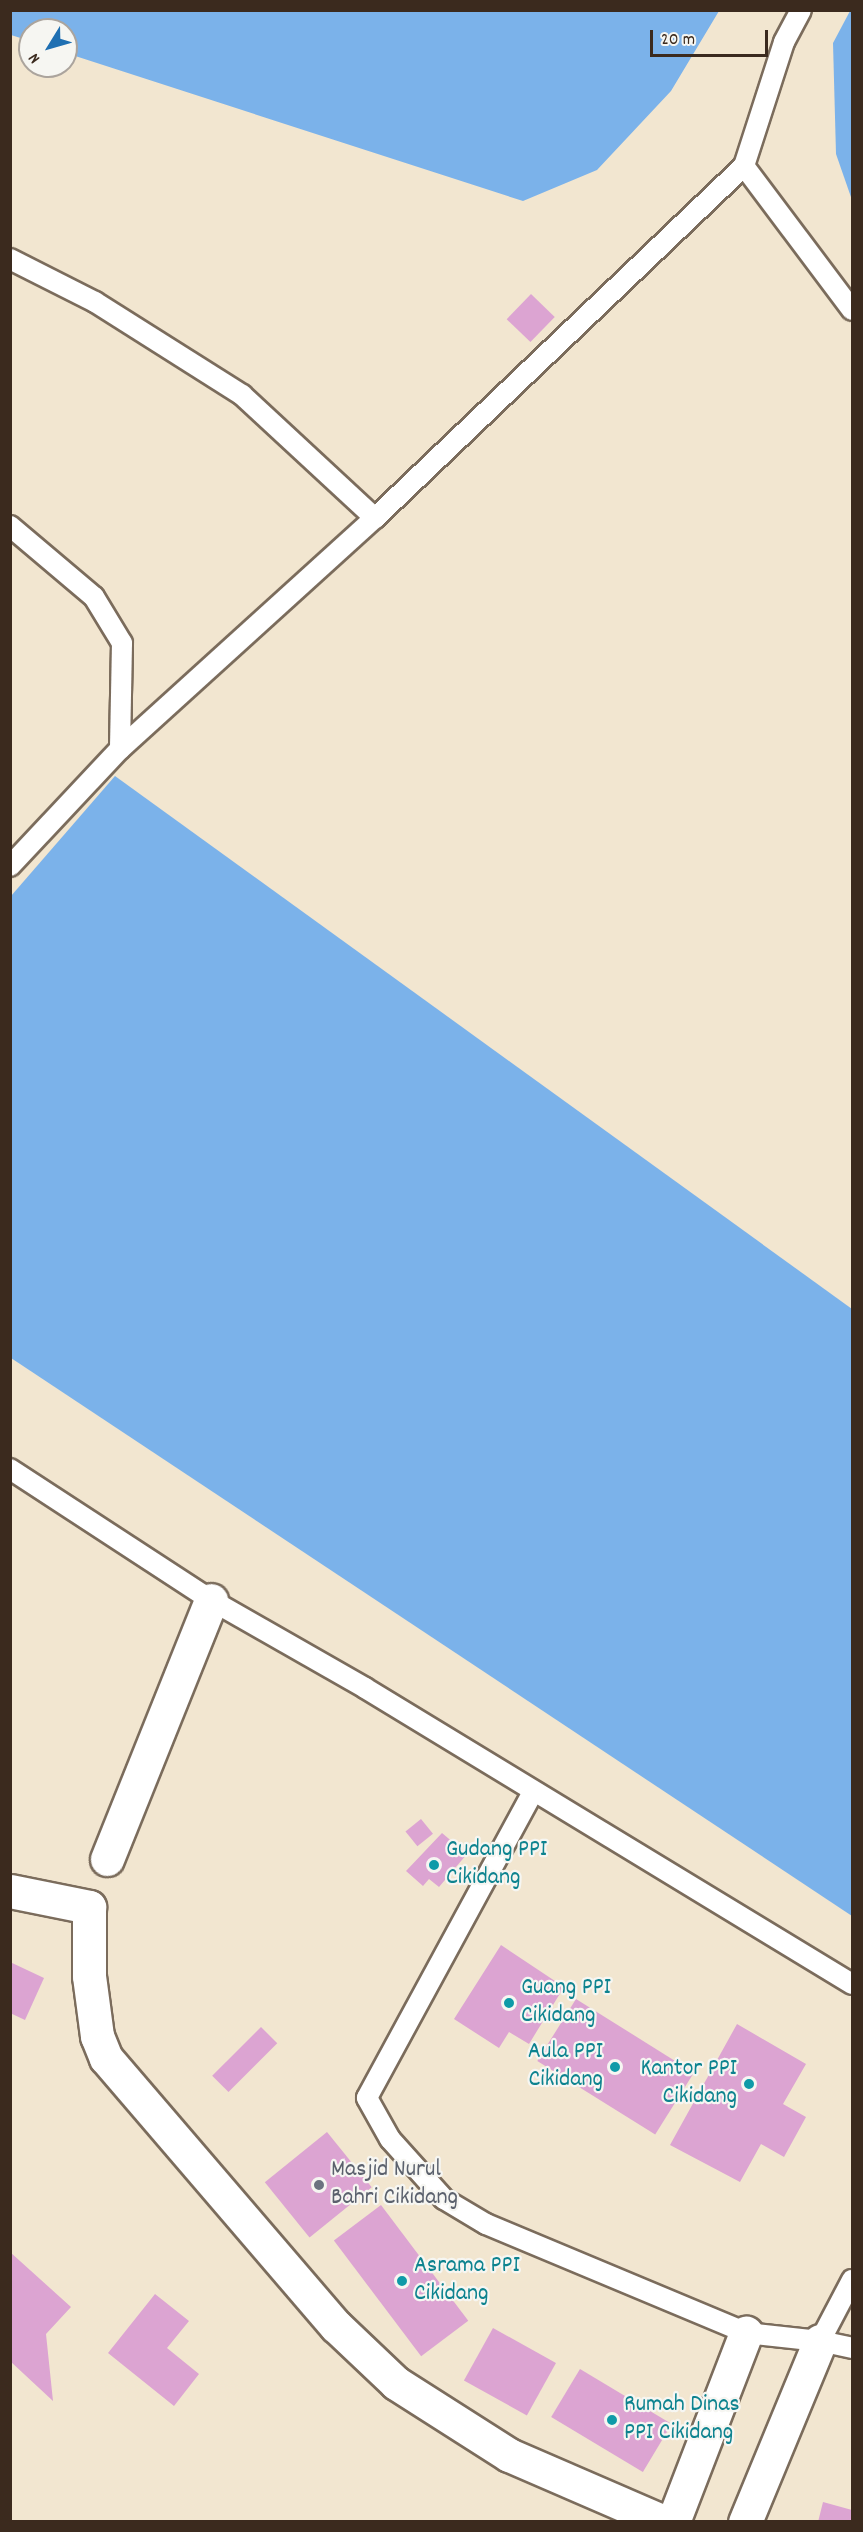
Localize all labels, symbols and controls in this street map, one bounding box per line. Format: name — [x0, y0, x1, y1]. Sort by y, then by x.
north arrow — [18, 18, 78, 78]
scale bar — [653, 18, 772, 56]
text: 20 m — [661, 28, 695, 53]
text: N — [23, 48, 46, 68]
place label: Gudang PPI Cikidang — [446, 1837, 547, 1893]
marker: Gudang PPI Cikidang — [427, 1858, 441, 1872]
place label: Guang PPI Cikidang — [521, 1975, 611, 2031]
marker: Guang PPI Cikidang — [502, 1996, 516, 2010]
place label: Aula PPI Cikidang — [528, 2039, 603, 2095]
place label: Kantor PPI Cikidang — [640, 2056, 737, 2112]
marker: Aula PPI Cikidang — [608, 2060, 622, 2074]
marker: Kantor PPI Cikidang — [742, 2077, 756, 2091]
place label: Masjid Nurul Bahri Cikidang — [331, 2157, 458, 2213]
marker: Masjid Nurul Bahri Cikidang — [312, 2178, 326, 2192]
place label: Asrama PPI Cikidang — [414, 2253, 520, 2309]
marker: Asrama PPI Cikidang — [395, 2274, 409, 2288]
place label: Rumah Dinas PPI Cikidang — [624, 2392, 739, 2448]
marker: Rumah Dinas PPI Cikidang — [605, 2413, 619, 2427]

